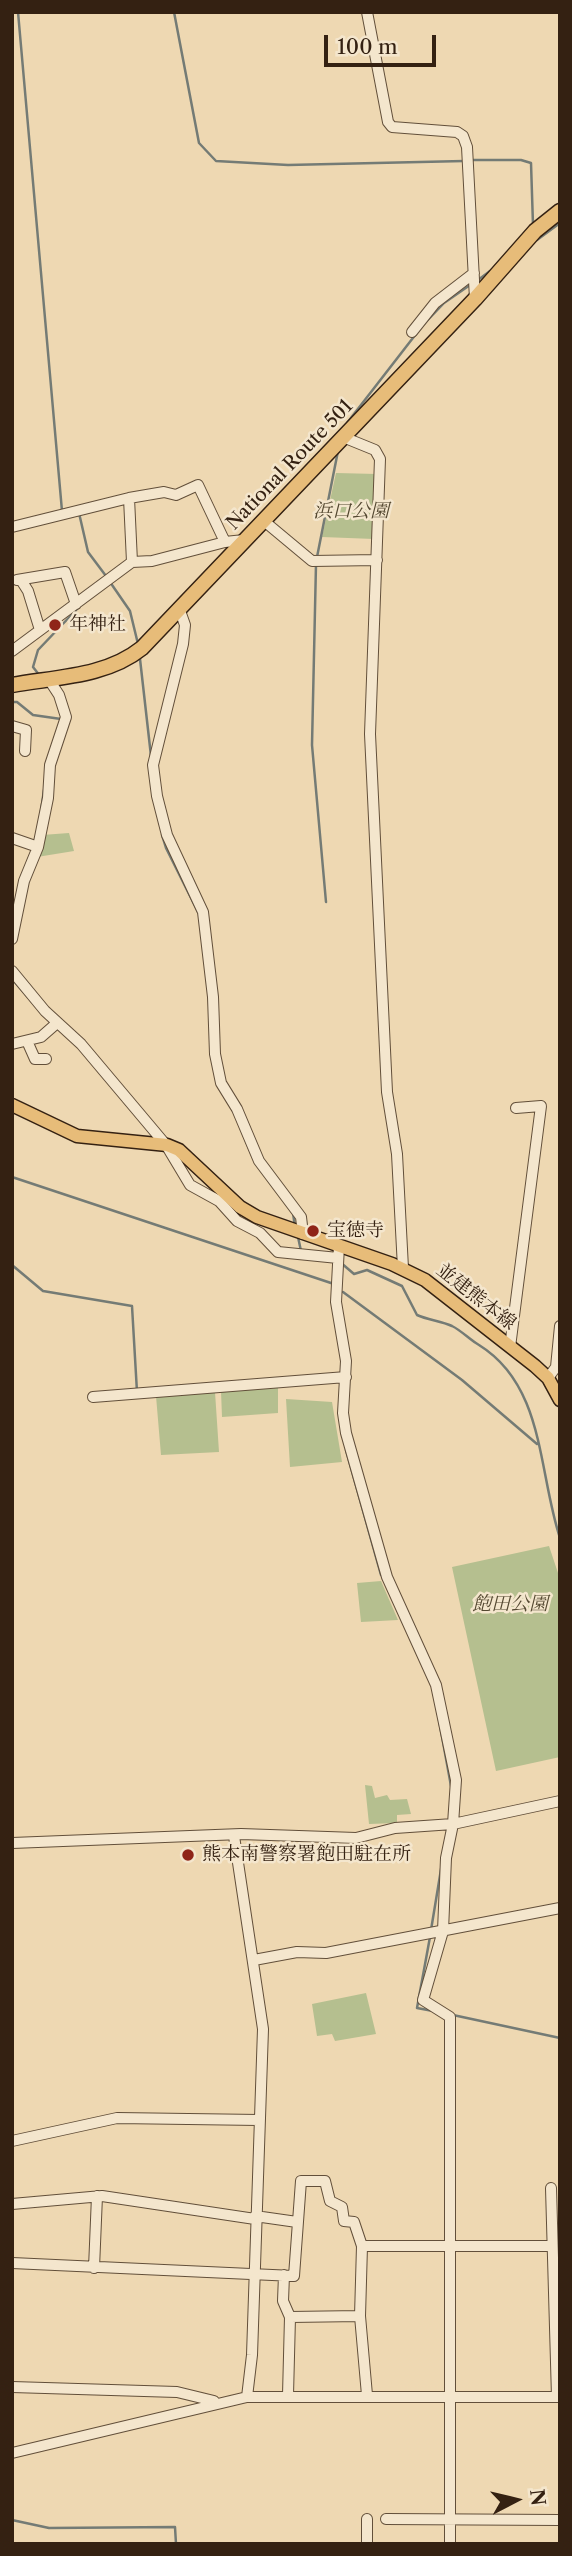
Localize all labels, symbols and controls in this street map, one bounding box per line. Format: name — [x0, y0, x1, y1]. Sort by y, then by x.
scale bar — [327, 21, 439, 65]
text: 100 m — [337, 34, 398, 59]
street label: National Route 501 — [222, 395, 358, 535]
park label: 浜口公園 — [313, 501, 389, 523]
place label: 年神社 — [69, 614, 126, 636]
marker: 年神社 — [47, 617, 63, 633]
place label: 宝徳寺 — [327, 1220, 384, 1242]
marker: 宝徳寺 — [305, 1223, 321, 1239]
street label: 並建熊本線 — [432, 1259, 520, 1335]
park label: 飽田公園 — [472, 1594, 548, 1616]
place label: 熊本南警察署飽田駐在所 — [202, 1844, 411, 1866]
marker: 熊本南警察署飽田駐在所 — [180, 1847, 196, 1863]
north arrow — [481, 2465, 551, 2535]
text: N — [525, 2488, 550, 2507]

